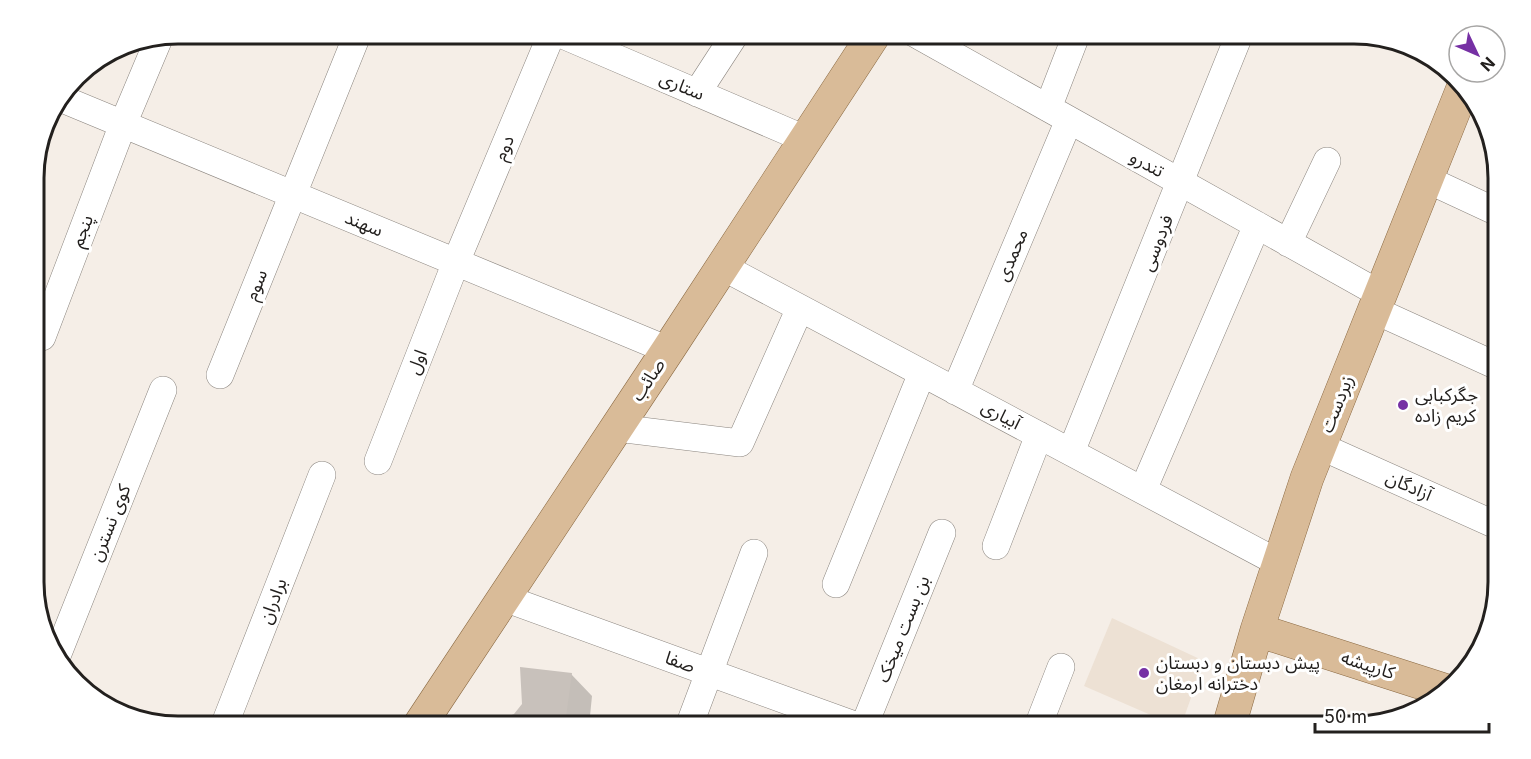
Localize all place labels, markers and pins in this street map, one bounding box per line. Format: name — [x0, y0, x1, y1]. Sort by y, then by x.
place label: جگرکبابی کریم زاده — [1415, 384, 1478, 429]
marker: جگرکبابی کریم زاده — [1396, 398, 1410, 412]
place label: پیش دبستان و دبستان دخترانه ارمغان — [1156, 652, 1320, 695]
marker: پیش دبستان و دبستان دخترانه ارمغان — [1137, 666, 1151, 680]

